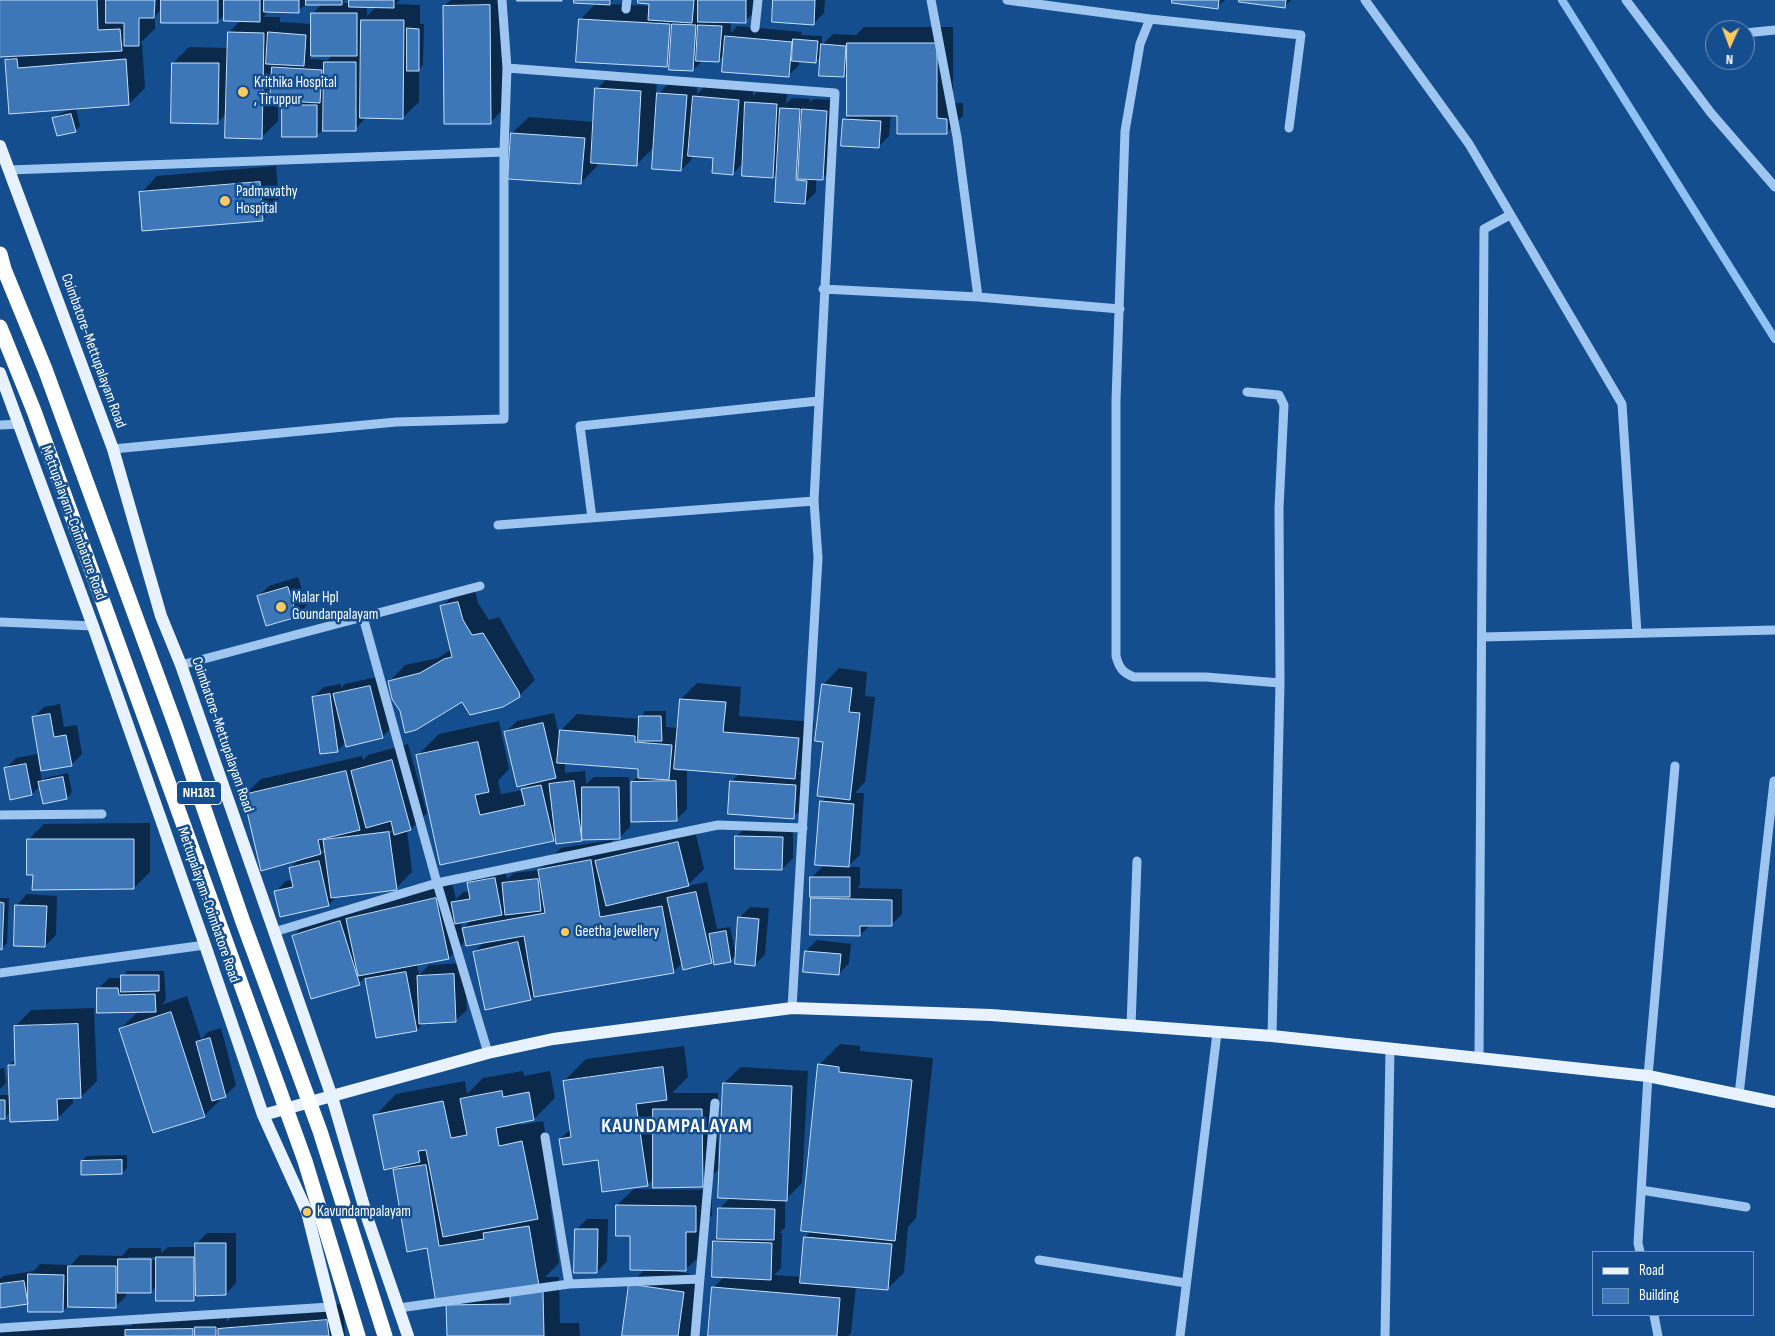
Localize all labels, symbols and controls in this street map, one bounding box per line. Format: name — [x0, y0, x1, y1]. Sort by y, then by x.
north arrow — [1705, 20, 1755, 70]
text: N — [1725, 51, 1734, 68]
place label: Krithika Hospital , Tiruppur — [254, 74, 337, 109]
marker: Krithika Hospital , Tiruppur — [236, 85, 250, 99]
place label: Padmavathy Hospital — [236, 183, 298, 218]
marker: Padmavathy Hospital — [218, 194, 232, 208]
street label: Coimbatore-Mettupalayam Road — [57, 271, 129, 431]
street label: Mettupalayam-Coimbatore Road — [37, 443, 109, 603]
place label: Malar Hpl Goundanpalayam — [292, 589, 378, 624]
marker: Malar Hpl Goundanpalayam — [274, 600, 288, 614]
street label: Coimbatore-Mettupalayam Road — [187, 655, 257, 815]
road number: NH181 — [176, 781, 222, 804]
street label: Mettupalayam-Coimbatore Road — [173, 825, 243, 985]
place label: Geetha Jewellery — [575, 923, 659, 941]
marker: Geetha Jewellery — [559, 926, 571, 938]
district label: KAUNDAMPALAYAM — [600, 1115, 754, 1139]
place label: Kavundampalayam — [317, 1203, 411, 1221]
marker: Kavundampalayam — [301, 1206, 313, 1218]
legend — [1592, 1251, 1755, 1316]
text: Road — [1639, 1261, 1664, 1280]
text: Building — [1639, 1286, 1679, 1305]

